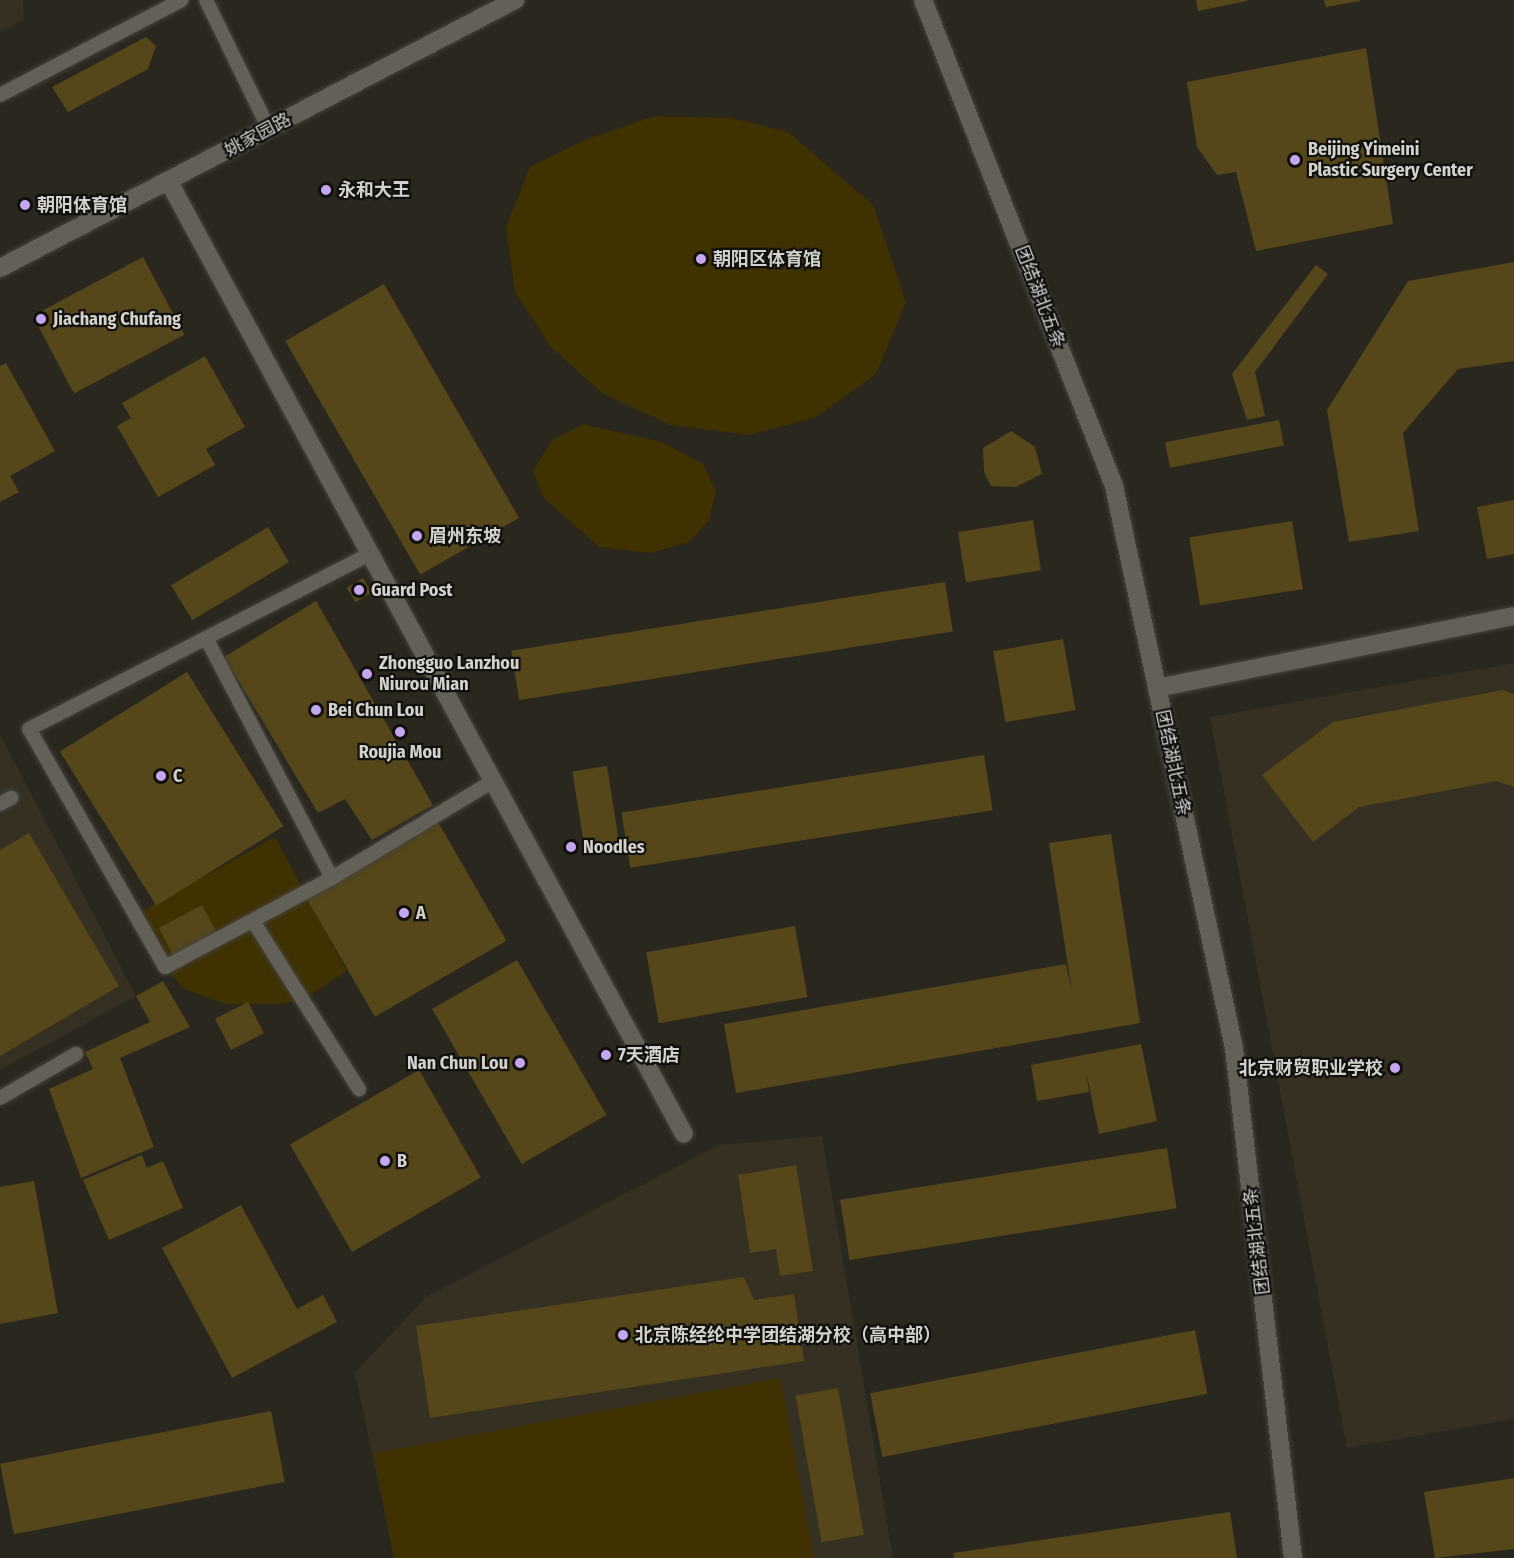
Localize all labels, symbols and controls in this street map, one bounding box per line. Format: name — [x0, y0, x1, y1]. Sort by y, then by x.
street label: 姚家园路 — [221, 109, 295, 161]
place label: Beijing Yimeini Plastic Surgery Center — [1308, 139, 1473, 182]
marker: Beijing Yimeini Plastic Surgery Center — [1286, 151, 1304, 169]
place label: 永和大王 — [338, 179, 410, 201]
marker: 永和大王 — [319, 183, 333, 197]
place label: 朝阳体育馆 — [37, 194, 127, 216]
marker: 朝阳体育馆 — [18, 198, 32, 212]
street label: 团结湖北五条 — [1011, 243, 1069, 351]
place label: 朝阳区体育馆 — [713, 248, 821, 270]
marker: 朝阳区体育馆 — [694, 252, 708, 266]
place label: Jiachang Chufang — [53, 308, 181, 330]
marker: Jiachang Chufang — [34, 312, 48, 326]
place label: 眉州东坡 — [429, 525, 501, 547]
marker: 眉州东坡 — [410, 529, 424, 543]
place label: Guard Post — [371, 579, 453, 601]
marker: Guard Post — [352, 583, 366, 597]
place label: Zhongguo Lanzhou Niurou Mian — [379, 653, 519, 696]
marker: Zhongguo Lanzhou Niurou Mian — [360, 667, 374, 681]
place label: Bei Chun Lou — [328, 699, 424, 721]
marker: Bei Chun Lou — [309, 703, 323, 717]
street label: 团结湖北五条 — [1151, 708, 1195, 818]
marker: Roujia Mou — [393, 725, 407, 739]
place label: Roujia Mou — [359, 741, 441, 763]
place label: C — [173, 765, 182, 787]
marker: C — [154, 769, 168, 783]
place label: Noodles — [583, 836, 645, 858]
marker: Noodles — [564, 840, 578, 854]
place label: A — [416, 902, 426, 924]
marker: A — [397, 906, 411, 920]
place label: 7天酒店 — [618, 1044, 680, 1066]
marker: 7天酒店 — [599, 1048, 613, 1062]
place label: Nan Chun Lou — [407, 1052, 508, 1074]
marker: Nan Chun Lou — [513, 1056, 527, 1070]
place label: 北京财贸职业学校 — [1239, 1057, 1383, 1079]
marker: 北京财贸职业学校 — [1388, 1061, 1402, 1075]
place label: B — [397, 1150, 407, 1172]
marker: B — [378, 1154, 392, 1168]
street label: 团结湖北五条 — [1240, 1186, 1274, 1296]
place label: 北京陈经纶中学团结湖分校（高中部） — [635, 1324, 941, 1346]
marker: 北京陈经纶中学团结湖分校（高中部） — [616, 1328, 630, 1342]

